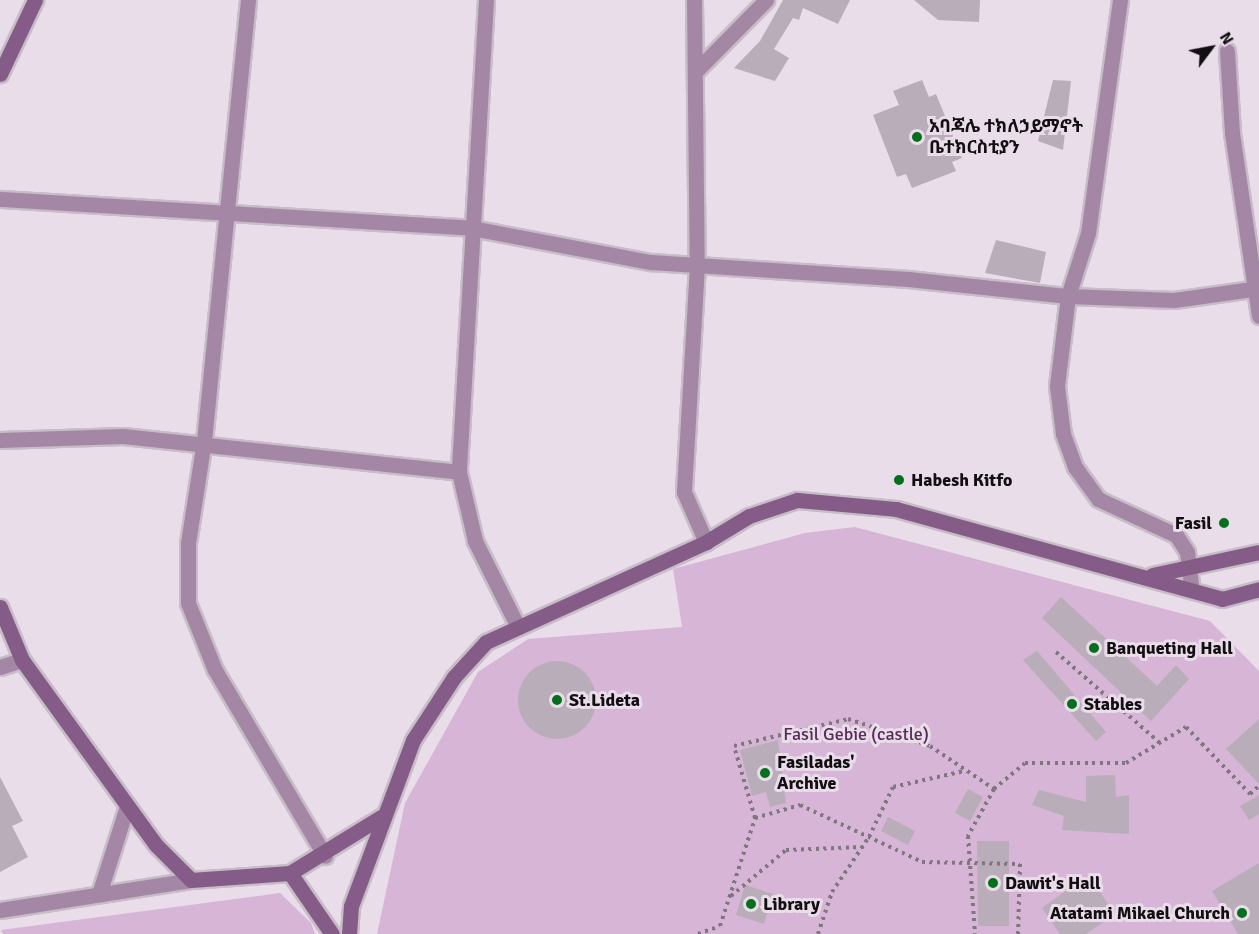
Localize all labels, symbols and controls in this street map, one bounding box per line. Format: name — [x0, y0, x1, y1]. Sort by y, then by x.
north arrow — [1181, 18, 1241, 78]
text: N — [1215, 28, 1238, 48]
place label: አባጃሌ ተክለኃይማኖት ቤተክርስቲያን — [929, 116, 1083, 158]
marker: አባጃሌ ተክለኃይማኖት ቤተክርስቲያን — [910, 130, 924, 144]
place label: Habesh Kitfo — [911, 469, 1012, 491]
marker: Habesh Kitfo — [892, 473, 906, 487]
place label: Fasil — [1175, 512, 1212, 534]
marker: Fasil — [1217, 516, 1231, 530]
place label: Banqueting Hall — [1106, 637, 1233, 659]
marker: Banqueting Hall — [1087, 641, 1101, 655]
place label: St.Lideta — [569, 689, 640, 711]
marker: St.Lideta — [550, 693, 564, 707]
place label: Stables — [1084, 693, 1142, 715]
marker: Stables — [1065, 697, 1079, 711]
park label: Fasil Gebie (castle) — [783, 723, 929, 745]
place label: Fasiladas' Archive — [777, 752, 854, 795]
marker: Fasiladas' Archive — [758, 766, 772, 780]
place label: Dawit's Hall — [1005, 872, 1101, 894]
marker: Dawit's Hall — [986, 876, 1000, 890]
place label: Library — [763, 893, 820, 915]
marker: Library — [744, 897, 758, 911]
place label: Atatami Mikael Church — [1050, 902, 1230, 924]
marker: Atatami Mikael Church — [1235, 906, 1249, 920]

